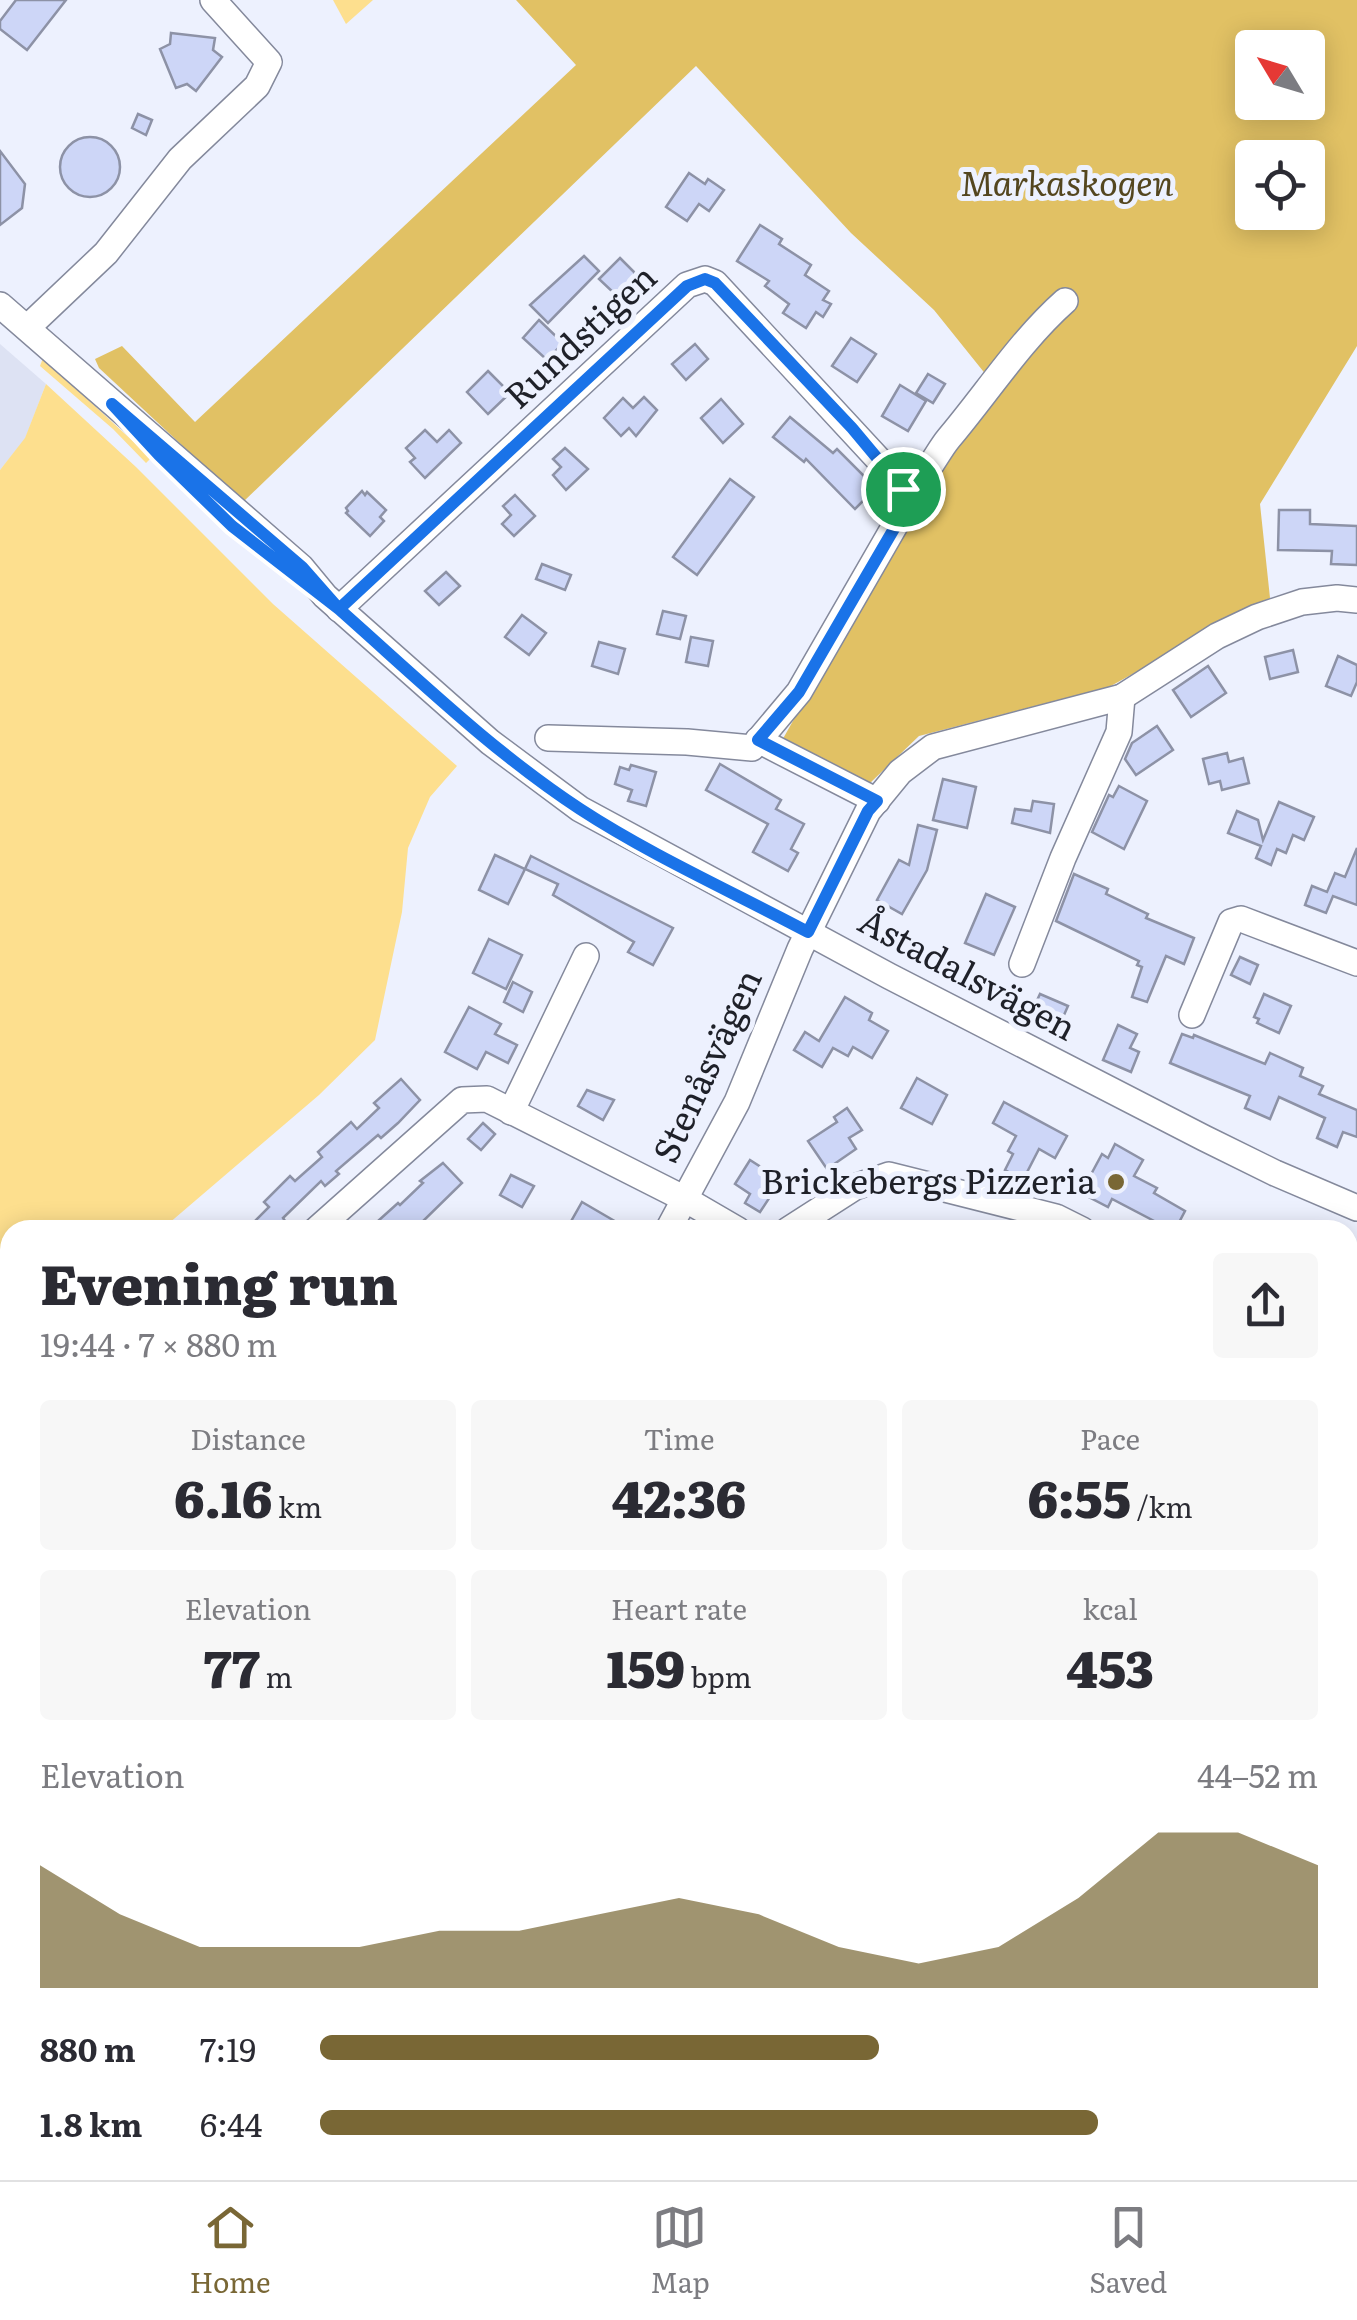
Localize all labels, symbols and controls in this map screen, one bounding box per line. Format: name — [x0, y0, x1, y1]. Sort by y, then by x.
north arrow — [1235, 30, 1325, 120]
map controls — [1235, 30, 1325, 230]
button: locate — [1235, 140, 1325, 230]
park label: Markaskogen — [960, 155, 1174, 207]
street label: Rundstigen — [491, 251, 667, 419]
pin — [861, 447, 946, 532]
icon: arrive — [876, 462, 931, 517]
street label: Åstadalsvägen — [850, 893, 1087, 1052]
street label: Stenåsvägen — [638, 959, 773, 1170]
place label: Brickebergs Pizzeria — [760, 1153, 1096, 1205]
marker: Brickebergs Pizzeria — [1105, 1171, 1127, 1193]
text: Evening run — [40, 1240, 398, 1322]
button: share — [1213, 1253, 1318, 1358]
text: 19:44 · 7 × 880 m — [40, 1319, 277, 1367]
text: Distance — [190, 1417, 306, 1459]
text: Time — [643, 1417, 715, 1459]
text: Pace — [1080, 1417, 1140, 1459]
text: 6.16 — [174, 1459, 272, 1533]
text: 42:36 — [612, 1459, 746, 1533]
text: 6:55 — [1027, 1459, 1131, 1533]
text: km — [272, 1485, 322, 1527]
text: /km — [1131, 1485, 1193, 1527]
text: Elevation — [185, 1587, 311, 1629]
text: Heart rate — [611, 1587, 747, 1629]
text: kcal — [1082, 1587, 1138, 1629]
text: 77 — [203, 1629, 260, 1703]
text: 159 — [606, 1629, 685, 1703]
text: 453 — [1066, 1629, 1154, 1703]
text: m — [260, 1655, 293, 1697]
text: bpm — [685, 1655, 752, 1697]
text: Elevation — [40, 1750, 185, 1798]
text: 44–52 m — [1197, 1750, 1318, 1798]
text: 880 m — [40, 2024, 136, 2072]
text: 7:19 — [200, 2024, 256, 2072]
text: 1.8 km — [40, 2099, 142, 2147]
text: 6:44 — [200, 2099, 262, 2147]
tab: Home — [190, 2200, 271, 2302]
tab: Map — [650, 2200, 710, 2302]
tab: Saved — [1089, 2200, 1167, 2302]

